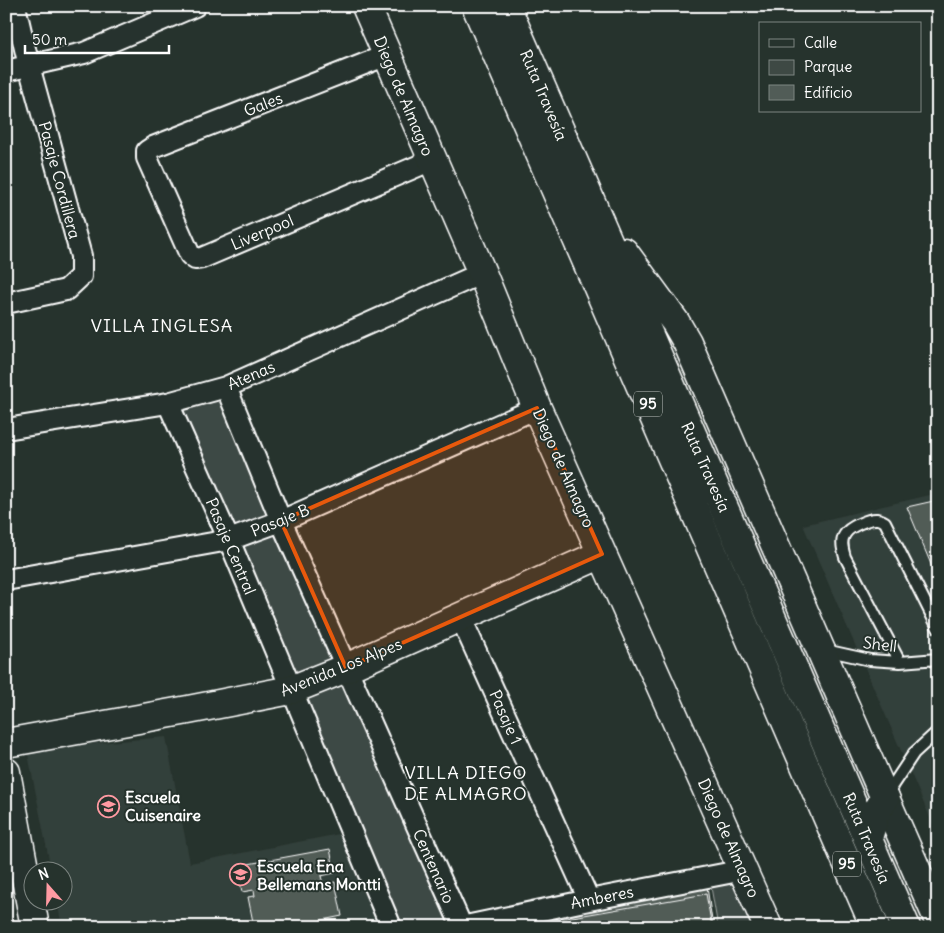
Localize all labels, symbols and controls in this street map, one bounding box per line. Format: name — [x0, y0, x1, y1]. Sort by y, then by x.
scale bar — [25, 22, 169, 54]
legend — [759, 22, 922, 112]
text: 50 m — [32, 30, 67, 49]
street label: Diego de Almagro — [370, 33, 438, 159]
text: Calle — [804, 33, 837, 52]
street label: Ruta Travesía — [516, 46, 572, 144]
text: Parque — [804, 57, 852, 76]
text: Edificio — [804, 83, 852, 102]
street label: Gales — [241, 87, 285, 121]
street label: Pasaje Cordillera — [35, 119, 85, 241]
street label: Liverpool — [228, 210, 296, 254]
district label: VILLA INGLESA — [91, 314, 233, 337]
street label: Atenas — [224, 356, 278, 394]
road number: 95 — [634, 392, 662, 416]
street label: Diego de Almagro — [529, 405, 599, 531]
street label: Ruta Travesía — [677, 419, 735, 515]
street label: Pasaje Central — [202, 495, 260, 597]
street label: Pasaje B — [248, 499, 312, 541]
street label: Shell — [862, 632, 898, 656]
street label: Avenida Los Alpes — [277, 634, 405, 700]
street label: Pasaje 1 — [485, 687, 527, 747]
district label: VILLA DIEGO DE ALMAGRO — [404, 761, 528, 805]
street label: Diego de Almagro — [694, 775, 764, 901]
place label: Escuela Cuisenaire — [125, 787, 201, 825]
street label: Ruta Travesía — [839, 789, 895, 887]
school or university icon: Escuela Cuisenaire — [97, 794, 121, 818]
street label: Centenario — [409, 826, 459, 906]
road number: 95 — [833, 852, 861, 876]
place label: Escuela Ena Bellemans Montti — [257, 856, 381, 894]
north arrow — [22, 860, 72, 910]
school or university icon: Escuela Ena Bellemans Montti — [229, 863, 253, 887]
text: N — [36, 864, 51, 884]
street label: Amberes — [569, 881, 635, 913]

